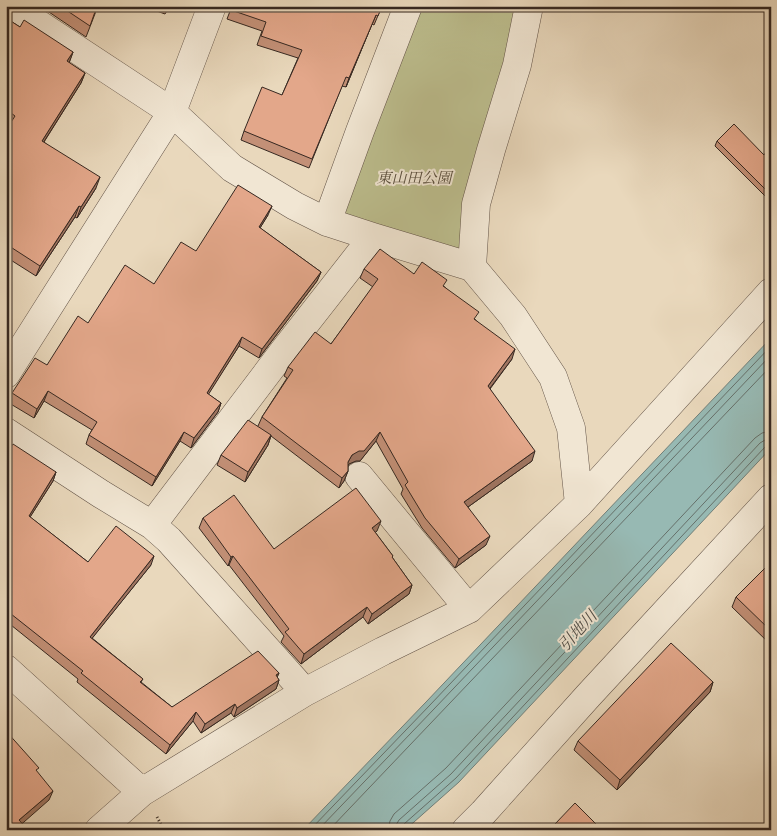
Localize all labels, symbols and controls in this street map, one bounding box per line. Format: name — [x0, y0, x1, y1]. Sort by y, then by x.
park label: 東山田公園 — [376, 169, 454, 190]
water label: 引地川 — [554, 605, 605, 658]

